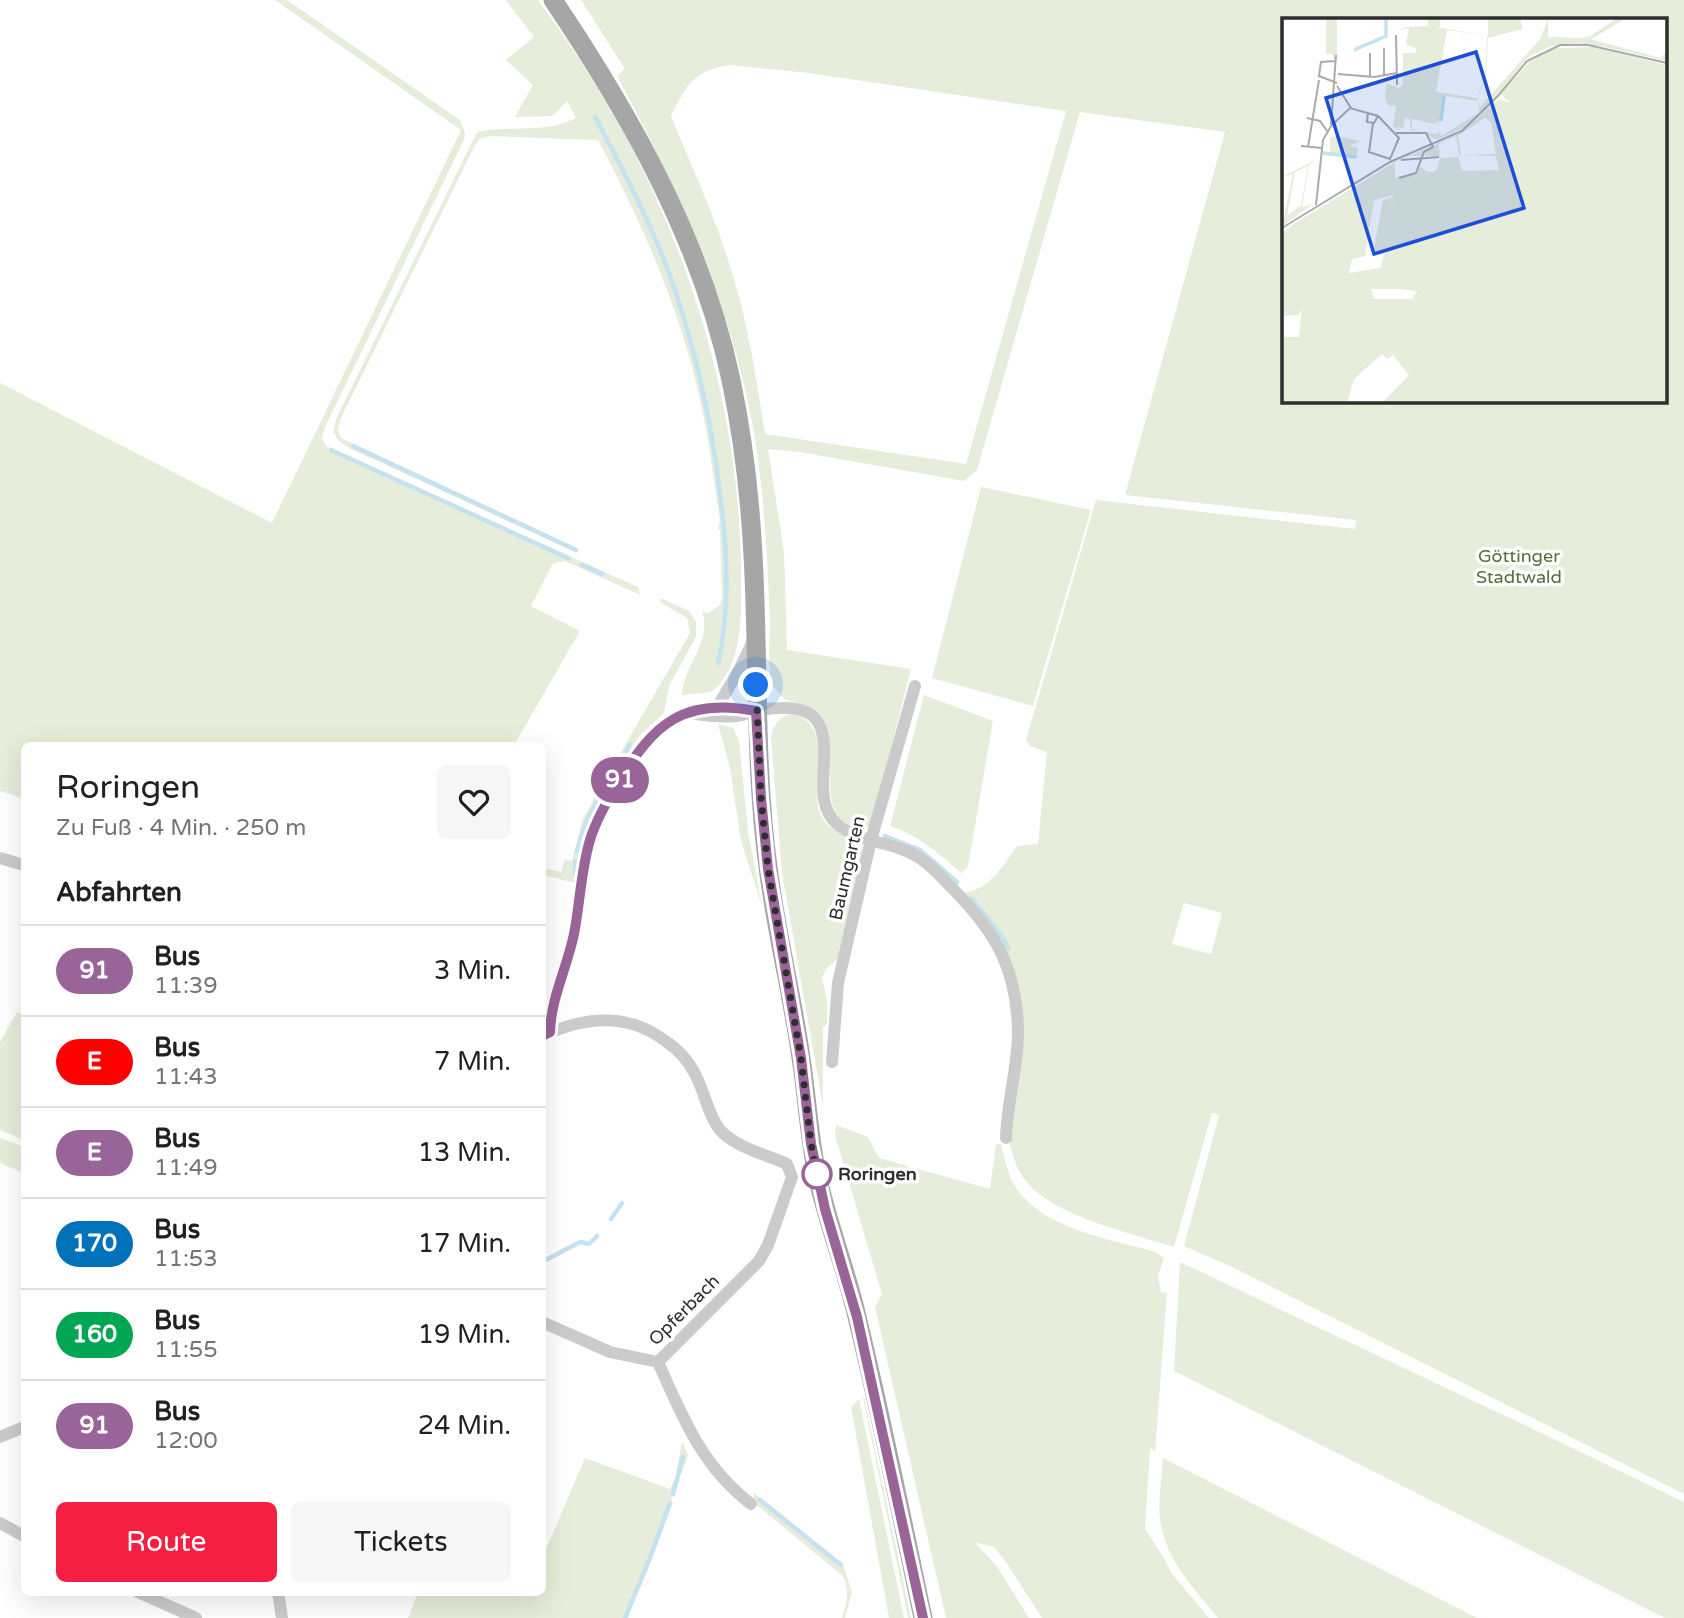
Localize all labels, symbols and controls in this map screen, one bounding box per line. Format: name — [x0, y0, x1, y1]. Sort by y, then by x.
inset map — [1282, 18, 1666, 402]
park label: Göttinger Stadtwald — [1476, 545, 1562, 588]
your location — [738, 667, 773, 702]
line badge: 91 — [588, 757, 652, 803]
button: heart — [437, 765, 511, 839]
text: 91 — [605, 765, 635, 794]
text: Roringen — [56, 768, 200, 807]
text: Zu Fuß · 4 Min. · 250 m — [56, 814, 306, 842]
street label: Baumgarten — [824, 814, 870, 922]
text: Abfahrten — [56, 877, 182, 908]
text: Bus — [154, 941, 200, 972]
text: 3 Min. — [434, 955, 511, 986]
text: 91 — [79, 956, 110, 985]
text: 11:39 — [154, 972, 218, 1000]
text: Bus — [154, 1032, 200, 1063]
text: 7 Min. — [434, 1046, 511, 1077]
text: E — [87, 1047, 102, 1076]
text: 11:43 — [154, 1063, 218, 1091]
text: Bus — [154, 1123, 200, 1154]
text: 13 Min. — [418, 1137, 511, 1168]
text: E — [87, 1138, 102, 1167]
text: 11:49 — [154, 1154, 218, 1182]
marker: Roringen — [802, 1159, 832, 1189]
place label: Roringen — [838, 1163, 917, 1185]
text: Bus — [154, 1214, 200, 1245]
text: 17 Min. — [418, 1228, 511, 1259]
text: 170 — [72, 1229, 117, 1258]
text: 11:53 — [154, 1245, 218, 1273]
street label: Opferbach — [644, 1270, 724, 1350]
text: Bus — [154, 1305, 200, 1336]
text: 19 Min. — [418, 1319, 511, 1350]
text: 160 — [72, 1320, 117, 1349]
text: 11:55 — [154, 1336, 218, 1364]
text: Bus — [154, 1396, 200, 1427]
text: 24 Min. — [418, 1410, 511, 1441]
text: 91 — [79, 1411, 110, 1440]
text: 12:00 — [154, 1427, 218, 1455]
button: Route — [56, 1502, 277, 1582]
button: Tickets — [291, 1502, 511, 1582]

